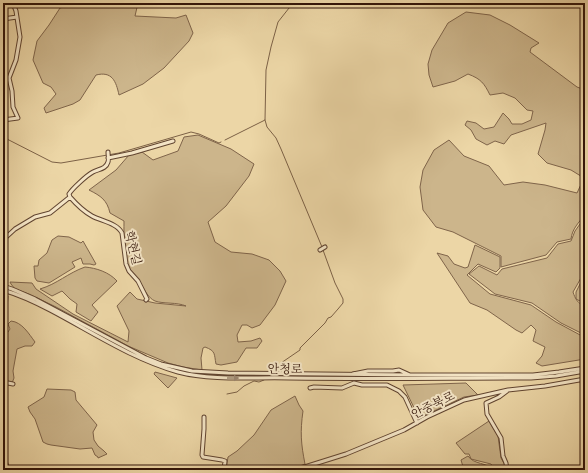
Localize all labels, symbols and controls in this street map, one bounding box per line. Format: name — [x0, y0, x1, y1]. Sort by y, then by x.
street label: 학현길 — [121, 229, 145, 267]
street label: 안청로 — [267, 361, 303, 377]
one-way arrow — [227, 375, 240, 381]
street label: 안중북로 — [409, 387, 458, 422]

